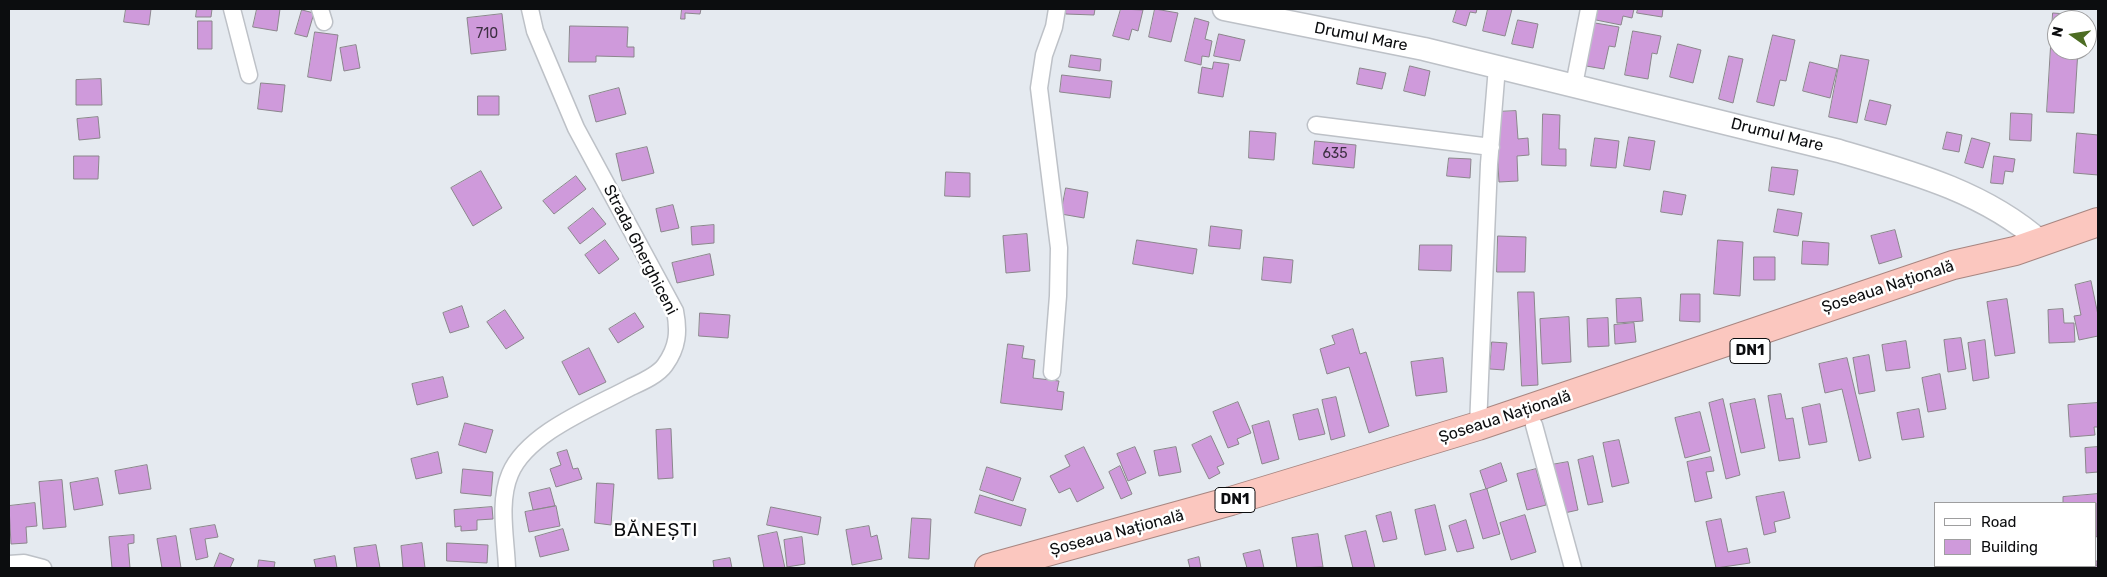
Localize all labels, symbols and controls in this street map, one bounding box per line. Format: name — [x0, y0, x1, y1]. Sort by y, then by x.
north arrow — [2047, 10, 2097, 60]
street label: Drumul Mare — [1313, 19, 1409, 55]
text: N — [2048, 25, 2067, 39]
house number: 710 — [476, 26, 498, 42]
street label: Drumul Mare — [1729, 114, 1825, 156]
house number: 635 — [1322, 146, 1348, 162]
street label: Strada Gherghiceni — [599, 182, 681, 318]
street label: Șoseaua Națională — [1819, 257, 1957, 317]
road number: DN1 — [1730, 338, 1770, 364]
street label: Șoseaua Națională — [1436, 387, 1574, 447]
road number: DN1 — [1215, 488, 1255, 512]
legend — [1934, 502, 2097, 567]
street label: Șoseaua Națională — [1048, 506, 1186, 560]
text: Road — [1981, 513, 2017, 531]
district label: BĂNEȘTI — [613, 520, 699, 542]
text: Building — [1981, 538, 2038, 556]

